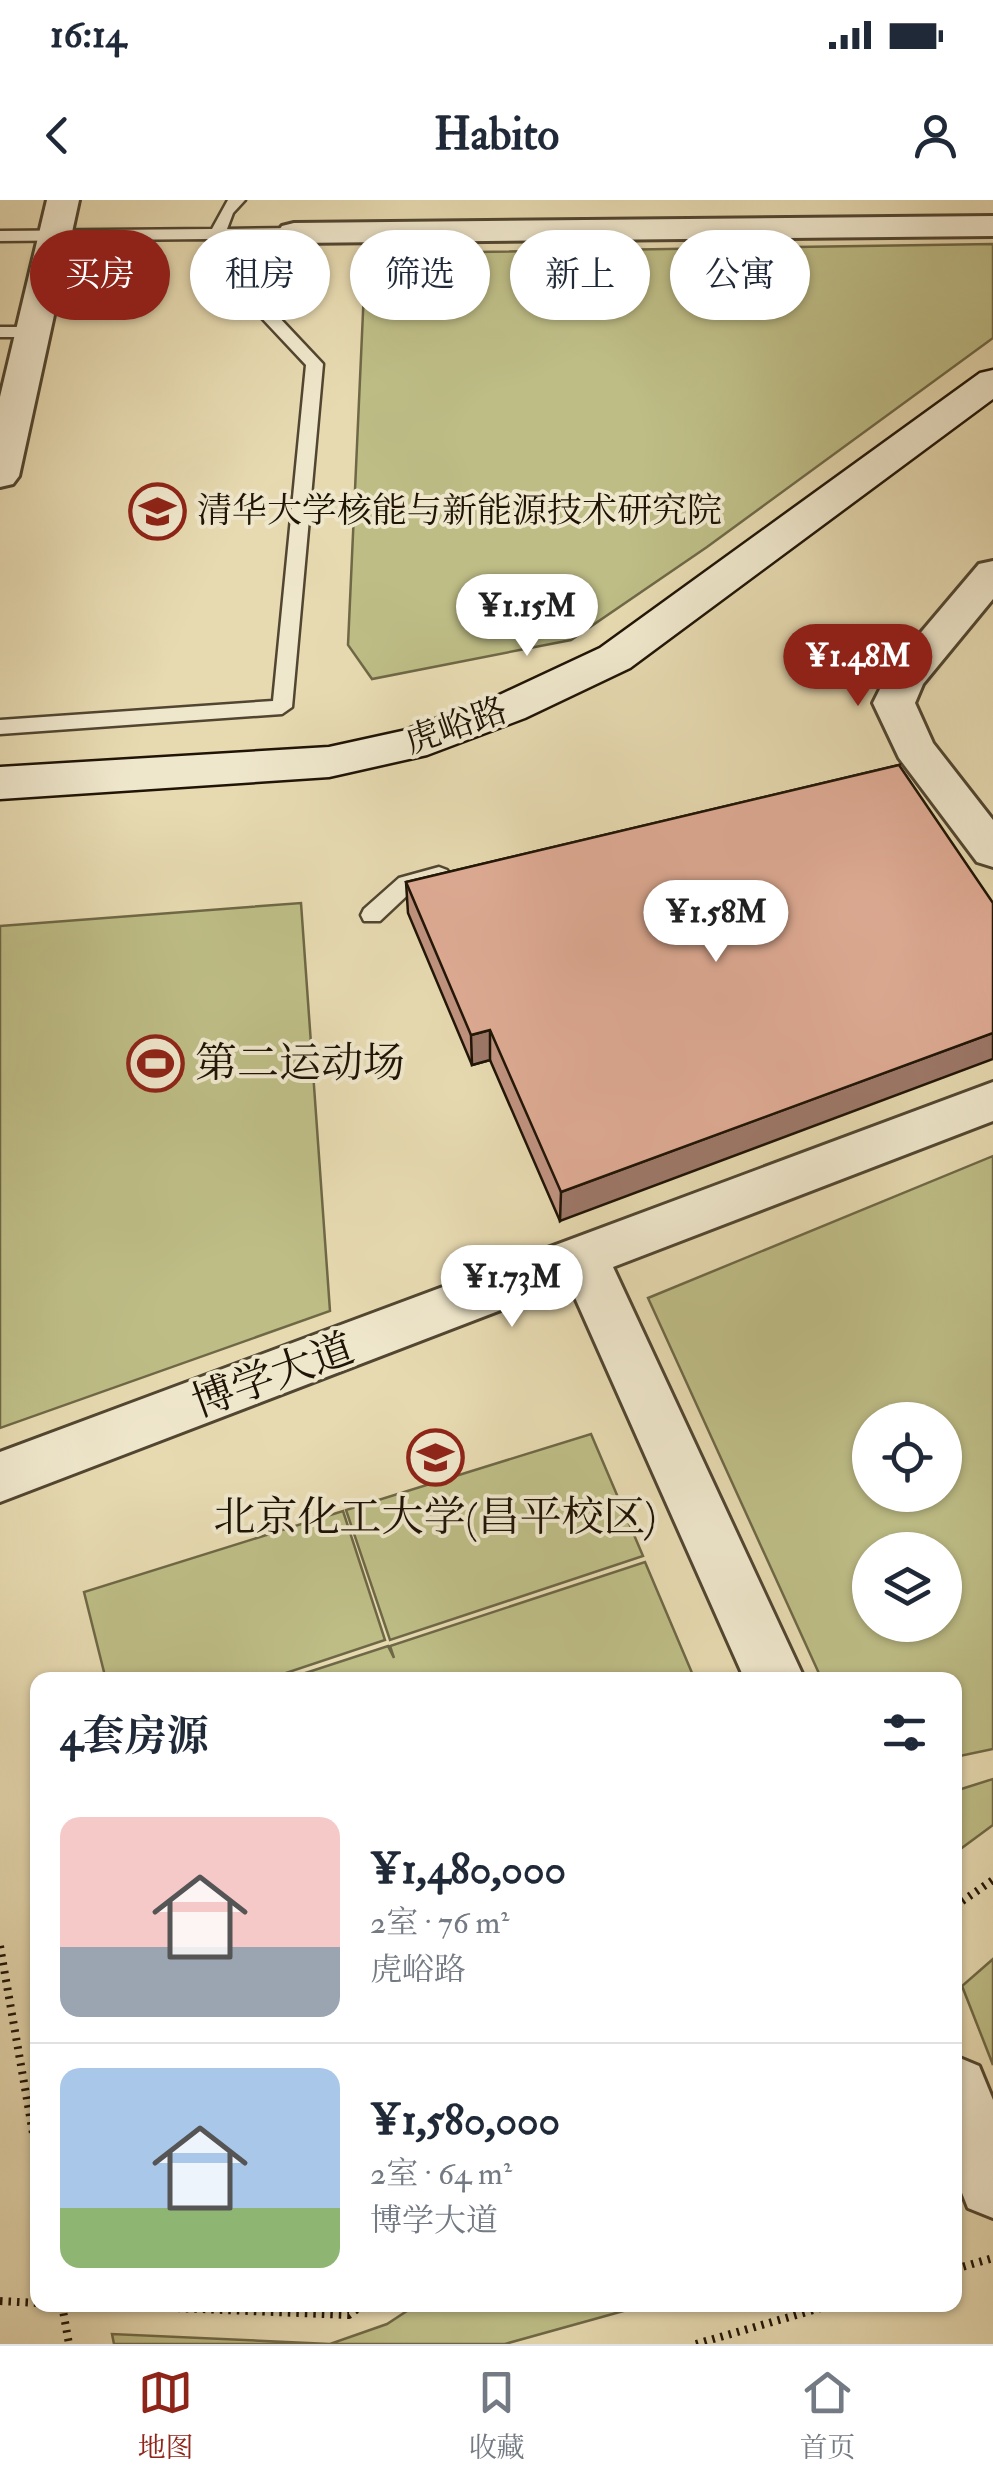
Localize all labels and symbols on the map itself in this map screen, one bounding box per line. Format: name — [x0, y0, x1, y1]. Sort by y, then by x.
school or university icon: 清华大学核能与新能源技术研究院 — [128, 481, 188, 541]
place label: 清华大学核能与新能源技术研究院 — [197, 489, 722, 533]
pin: ¥1.15M — [446, 574, 608, 659]
pin: ¥1.48M — [777, 624, 939, 709]
street label: 虎峪路 — [399, 688, 513, 764]
pin: ¥1.58M — [635, 880, 797, 965]
sports icon: 第二运动场 — [126, 1034, 186, 1094]
place label: 第二运动场 — [195, 1038, 405, 1090]
pin: ¥1.73M — [431, 1245, 593, 1330]
street label: 博学大道 — [185, 1323, 361, 1429]
school or university icon: 北京化工大学(昌平校区) — [405, 1428, 465, 1488]
place label: 北京化工大学(昌平校区) — [214, 1492, 656, 1544]

